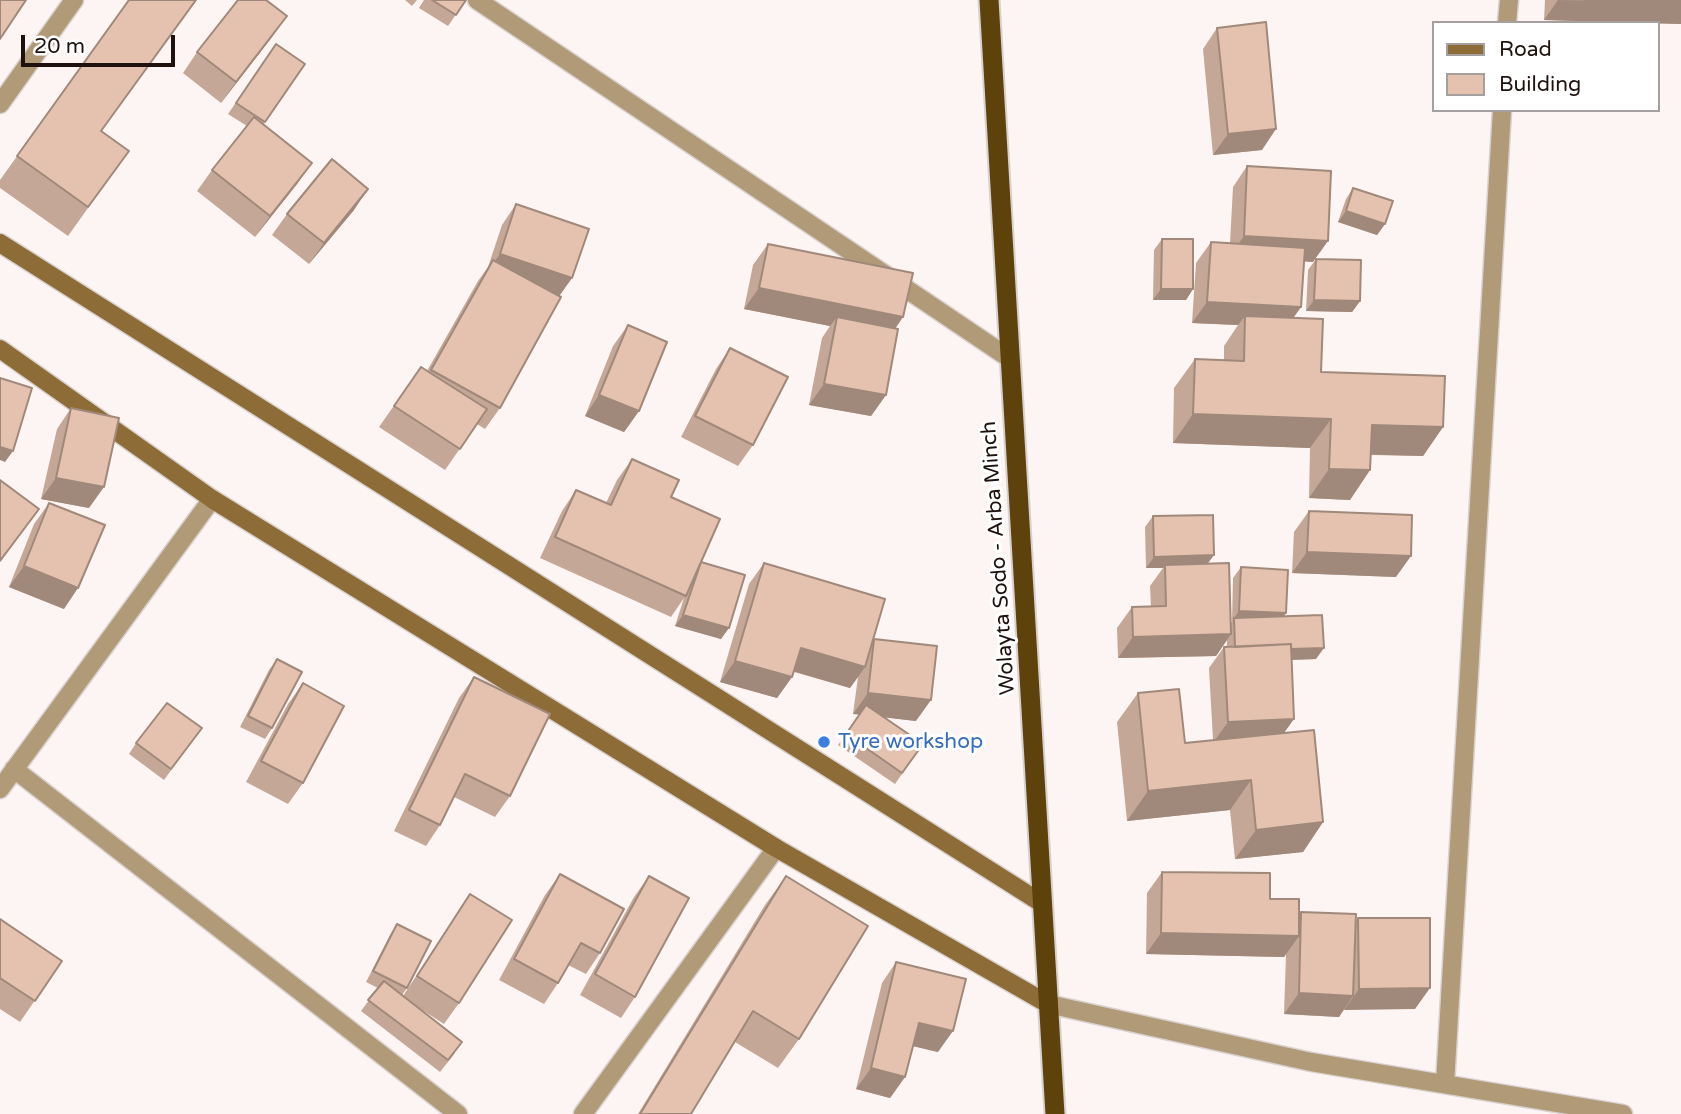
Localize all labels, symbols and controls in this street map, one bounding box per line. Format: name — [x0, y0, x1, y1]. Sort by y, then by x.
scale bar — [24, 21, 178, 65]
legend — [1432, 21, 1660, 112]
text: 20 m — [34, 34, 85, 59]
text: Road — [1499, 37, 1552, 62]
text: Building — [1499, 72, 1581, 97]
street label: Wolayta Sodo - Arba Minch — [977, 420, 1021, 696]
place label: Tyre workshop — [838, 729, 983, 755]
marker: Tyre workshop — [816, 734, 832, 750]

